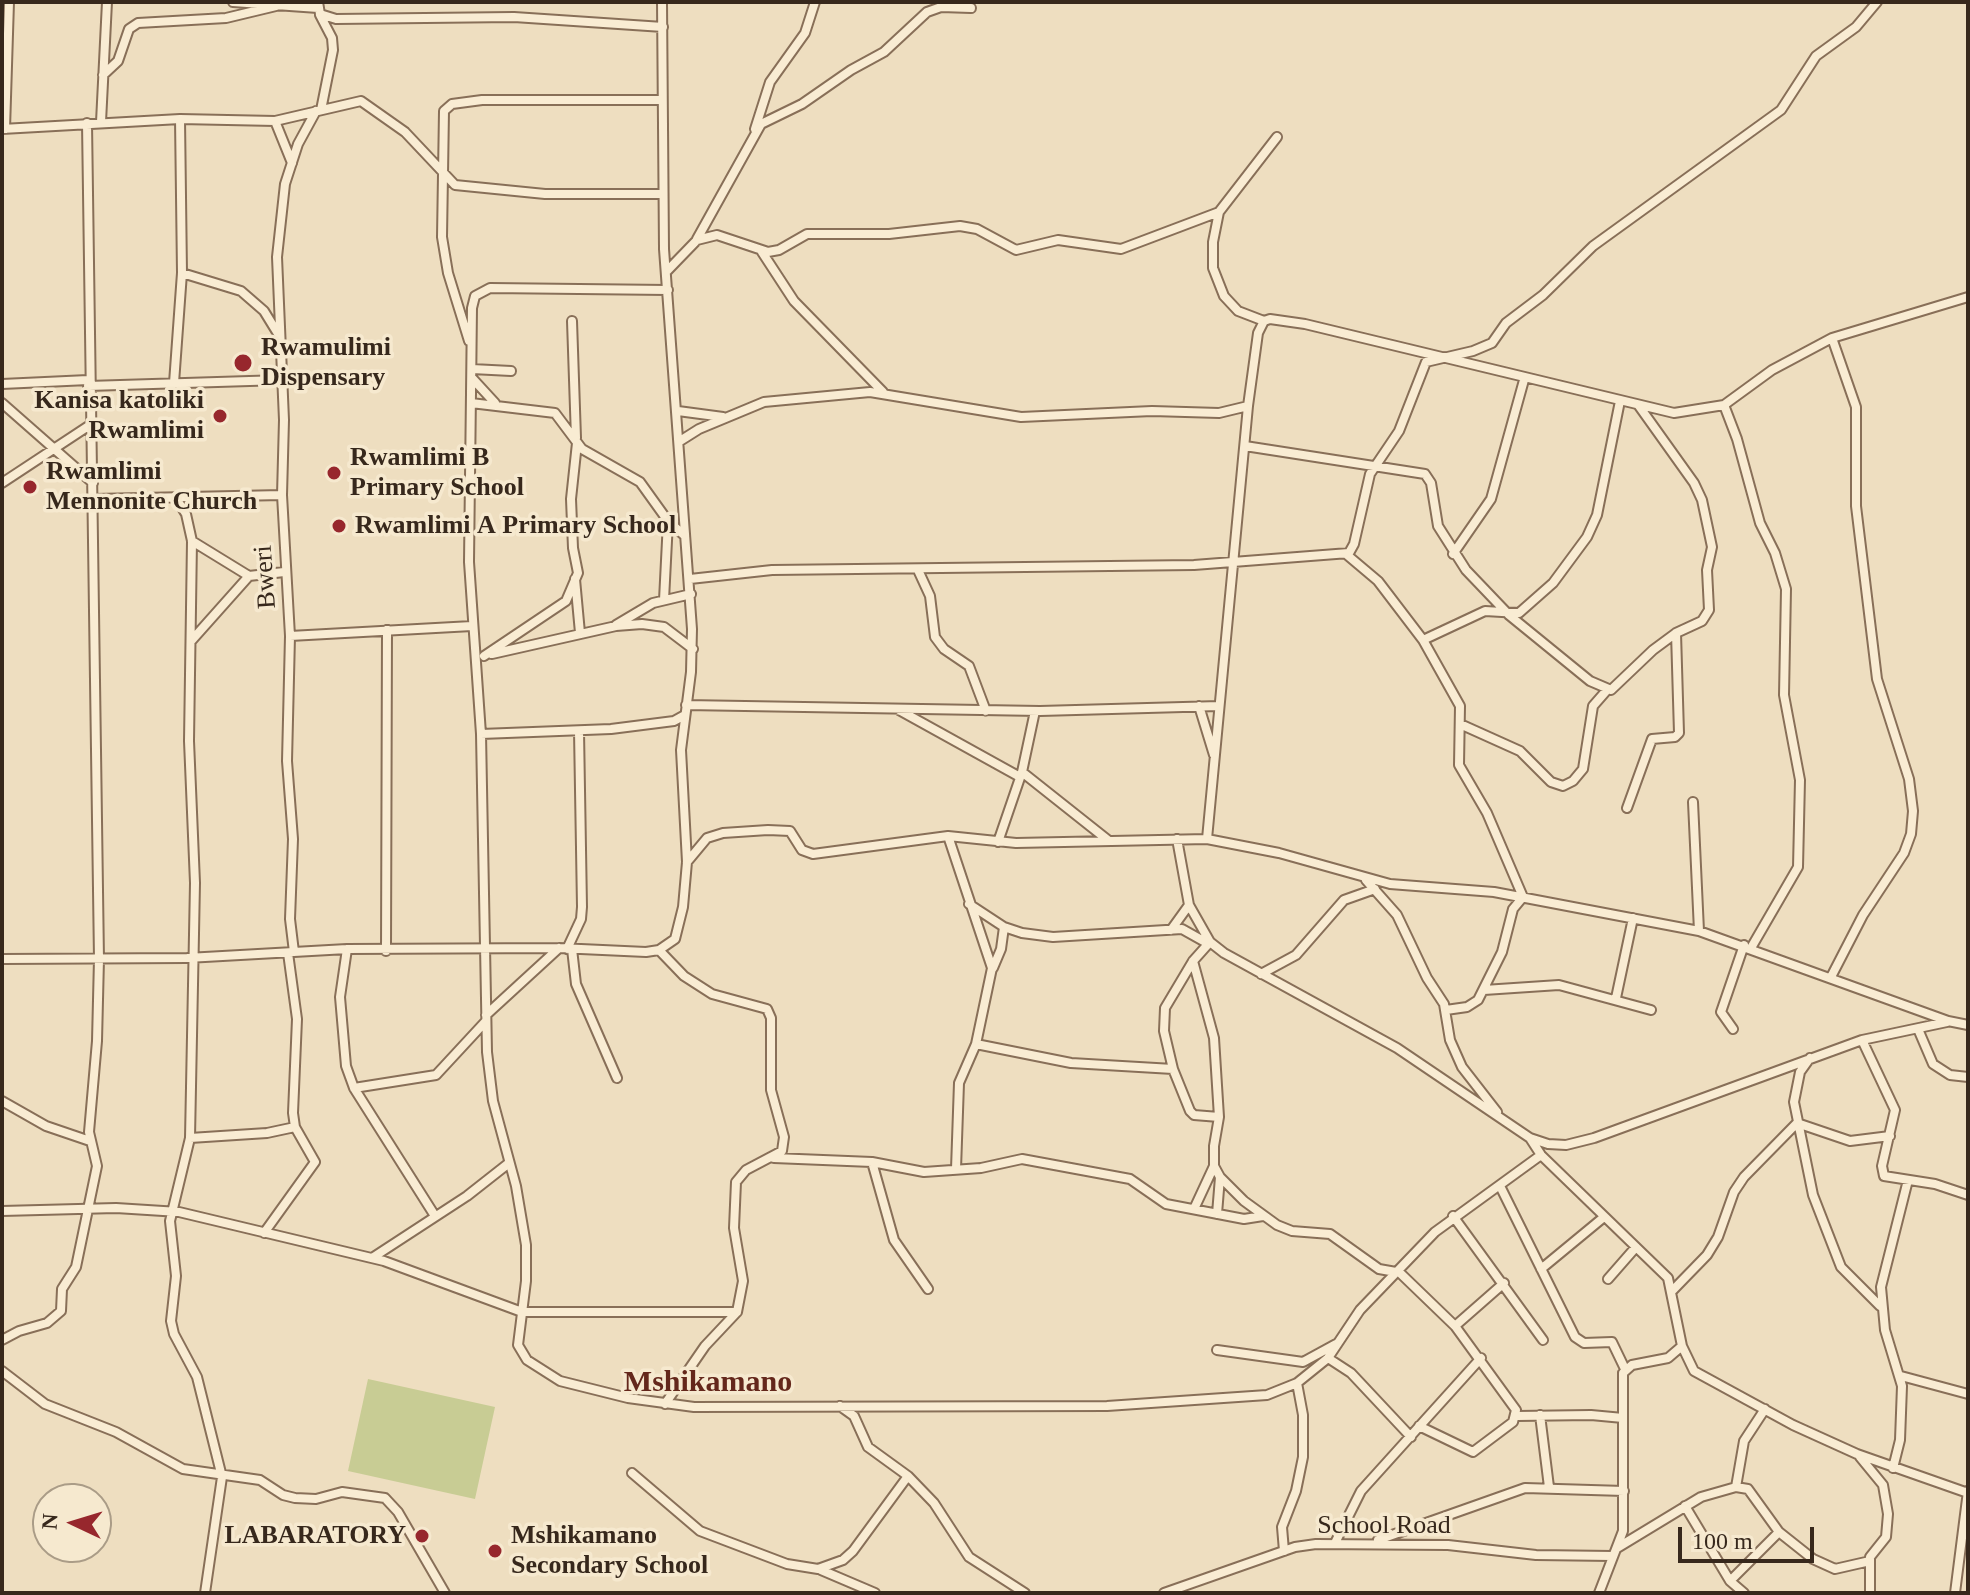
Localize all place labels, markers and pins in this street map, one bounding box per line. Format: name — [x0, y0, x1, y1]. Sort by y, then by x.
place label: Rwamulimi Dispensary — [261, 332, 391, 394]
marker: Rwamulimi Dispensary — [232, 352, 254, 374]
place label: Kanisa katoliki Rwamlimi — [34, 385, 204, 446]
marker: Kanisa katoliki Rwamlimi — [211, 407, 229, 425]
place label: Rwamlimi B Primary School — [350, 442, 524, 504]
place label: Rwamlimi Mennonite Church — [46, 456, 257, 518]
marker: Rwamlimi B Primary School — [325, 464, 343, 482]
marker: Rwamlimi Mennonite Church — [21, 478, 39, 496]
place label: Rwamlimi A Primary School — [355, 510, 676, 542]
marker: Rwamlimi A Primary School — [330, 517, 348, 535]
place label: LABARATORY — [224, 1520, 406, 1552]
place label: Mshikamano Secondary School — [511, 1520, 708, 1582]
marker: LABARATORY — [413, 1527, 431, 1545]
marker: Mshikamano Secondary School — [486, 1542, 504, 1560]

